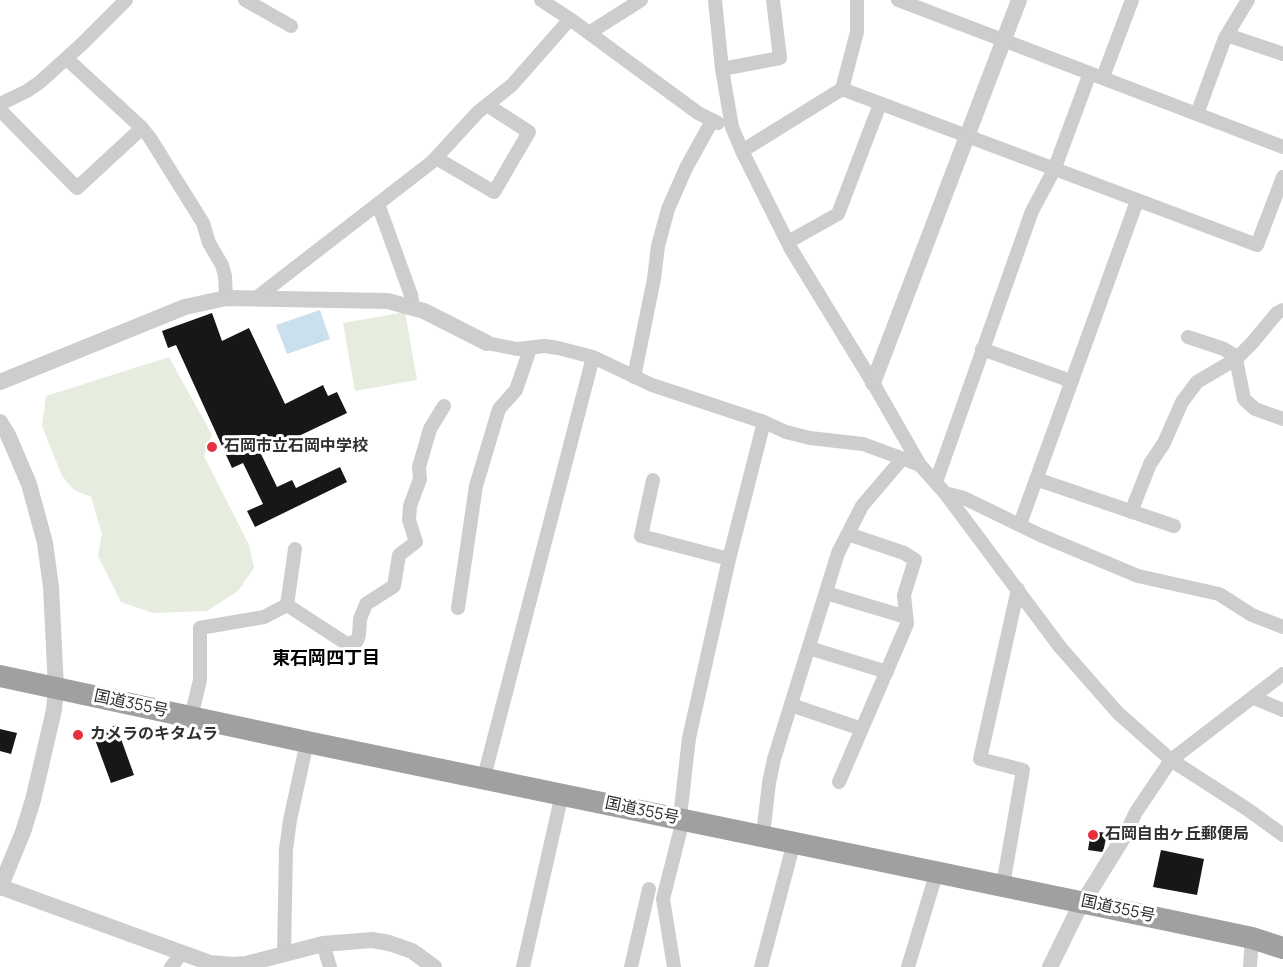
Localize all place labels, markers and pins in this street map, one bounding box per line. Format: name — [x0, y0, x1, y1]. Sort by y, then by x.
place label: 石岡市立石岡中学校 — [224, 437, 368, 457]
marker: 石岡市立石岡中学校 — [205, 440, 219, 454]
place label: カメラのキタムラ — [90, 725, 218, 745]
marker: カメラのキタムラ — [71, 728, 85, 742]
place label: 石岡自由ヶ丘郵便局 — [1105, 825, 1249, 845]
marker: 石岡自由ヶ丘郵便局 — [1086, 828, 1100, 842]

